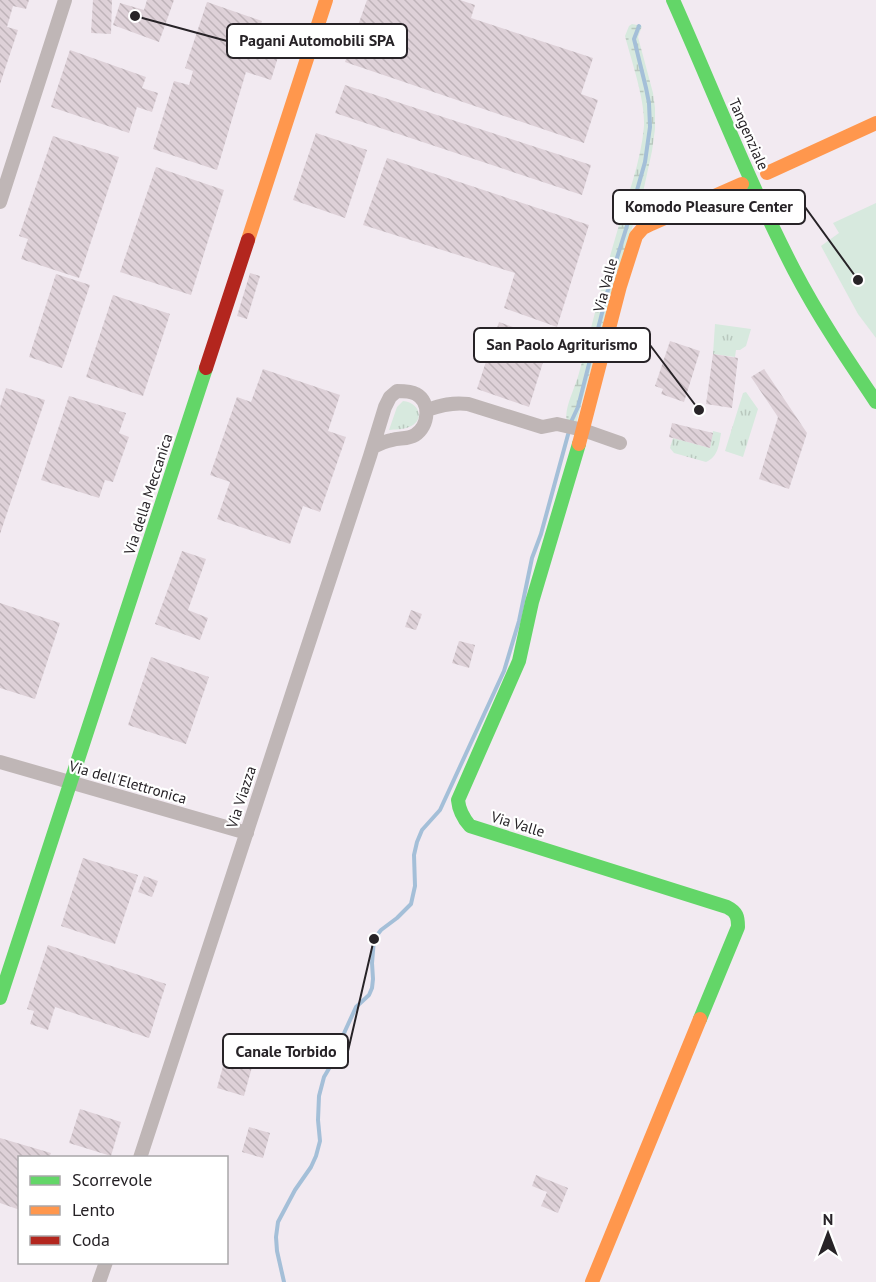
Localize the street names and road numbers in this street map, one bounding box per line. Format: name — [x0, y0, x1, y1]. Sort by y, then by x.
street label: Tangenziale — [725, 95, 773, 173]
street label: Via Valle — [588, 256, 621, 315]
street label: Via della Meccanica — [119, 431, 177, 558]
street label: Via dell'Elettronica — [66, 756, 189, 808]
street label: Via Viazza — [222, 763, 260, 831]
street label: Via Valle — [488, 807, 547, 841]

